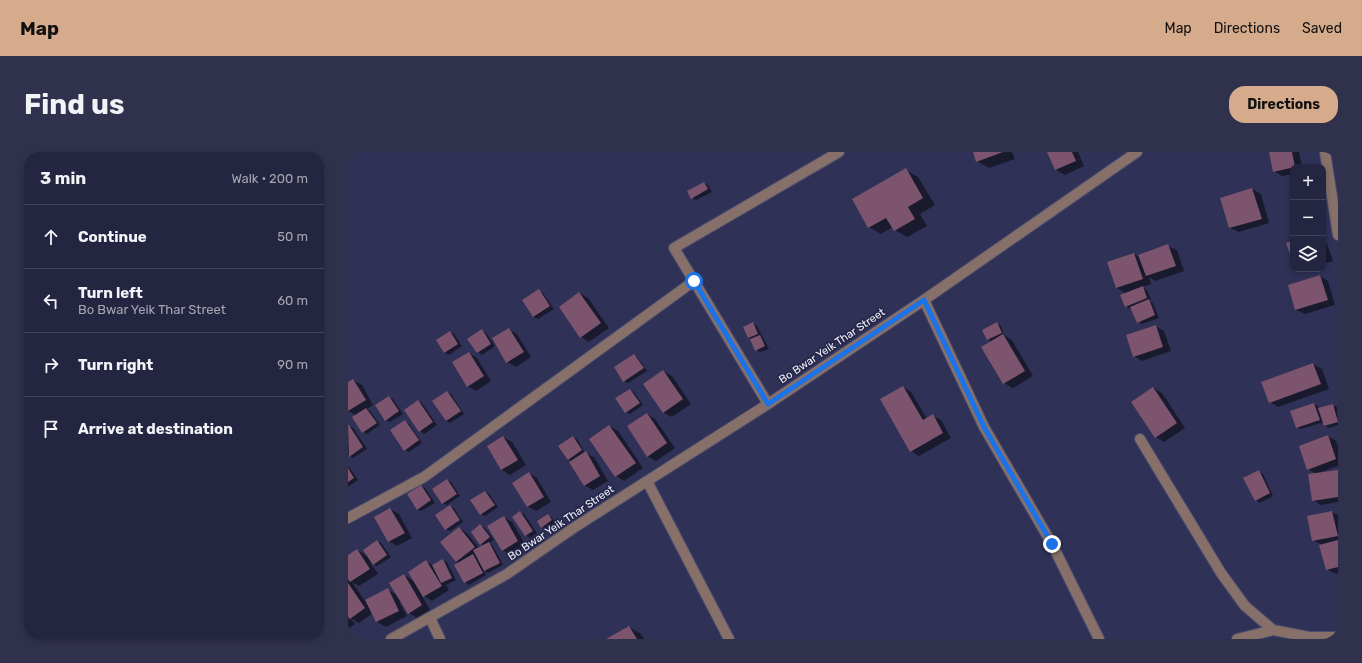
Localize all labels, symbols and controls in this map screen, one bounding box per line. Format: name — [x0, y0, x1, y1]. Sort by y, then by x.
text: Map — [20, 17, 59, 40]
text: Map — [1165, 20, 1192, 37]
text: Directions — [1214, 20, 1280, 37]
text: Saved — [1302, 20, 1342, 37]
button: Directions — [1229, 86, 1338, 123]
text: Find us — [24, 88, 124, 121]
map controls — [1290, 164, 1326, 272]
button: + — [1290, 164, 1326, 200]
text: 3 min — [40, 168, 86, 188]
text: Walk · 200 m — [231, 171, 308, 186]
button: − — [1290, 200, 1326, 236]
icon: ahead — [40, 226, 62, 248]
text: Continue — [78, 228, 147, 246]
text: 50 m — [277, 229, 308, 244]
button: layers — [1290, 236, 1326, 272]
route start — [685, 272, 703, 290]
text: Turn left — [78, 284, 143, 302]
icon: left — [40, 290, 62, 312]
text: 60 m — [277, 293, 308, 308]
text: Bo Bwar Yeik Thar Street — [78, 302, 226, 317]
street label: Bo Bwar Yeik Thar Street — [777, 305, 888, 386]
icon: right — [40, 354, 62, 376]
text: Turn right — [78, 356, 153, 374]
text: 90 m — [277, 357, 308, 372]
icon: arrive — [40, 418, 62, 440]
text: Arrive at destination — [78, 420, 233, 438]
street label: Bo Bwar Yeik Thar Street — [506, 482, 617, 563]
route end — [1043, 535, 1061, 553]

